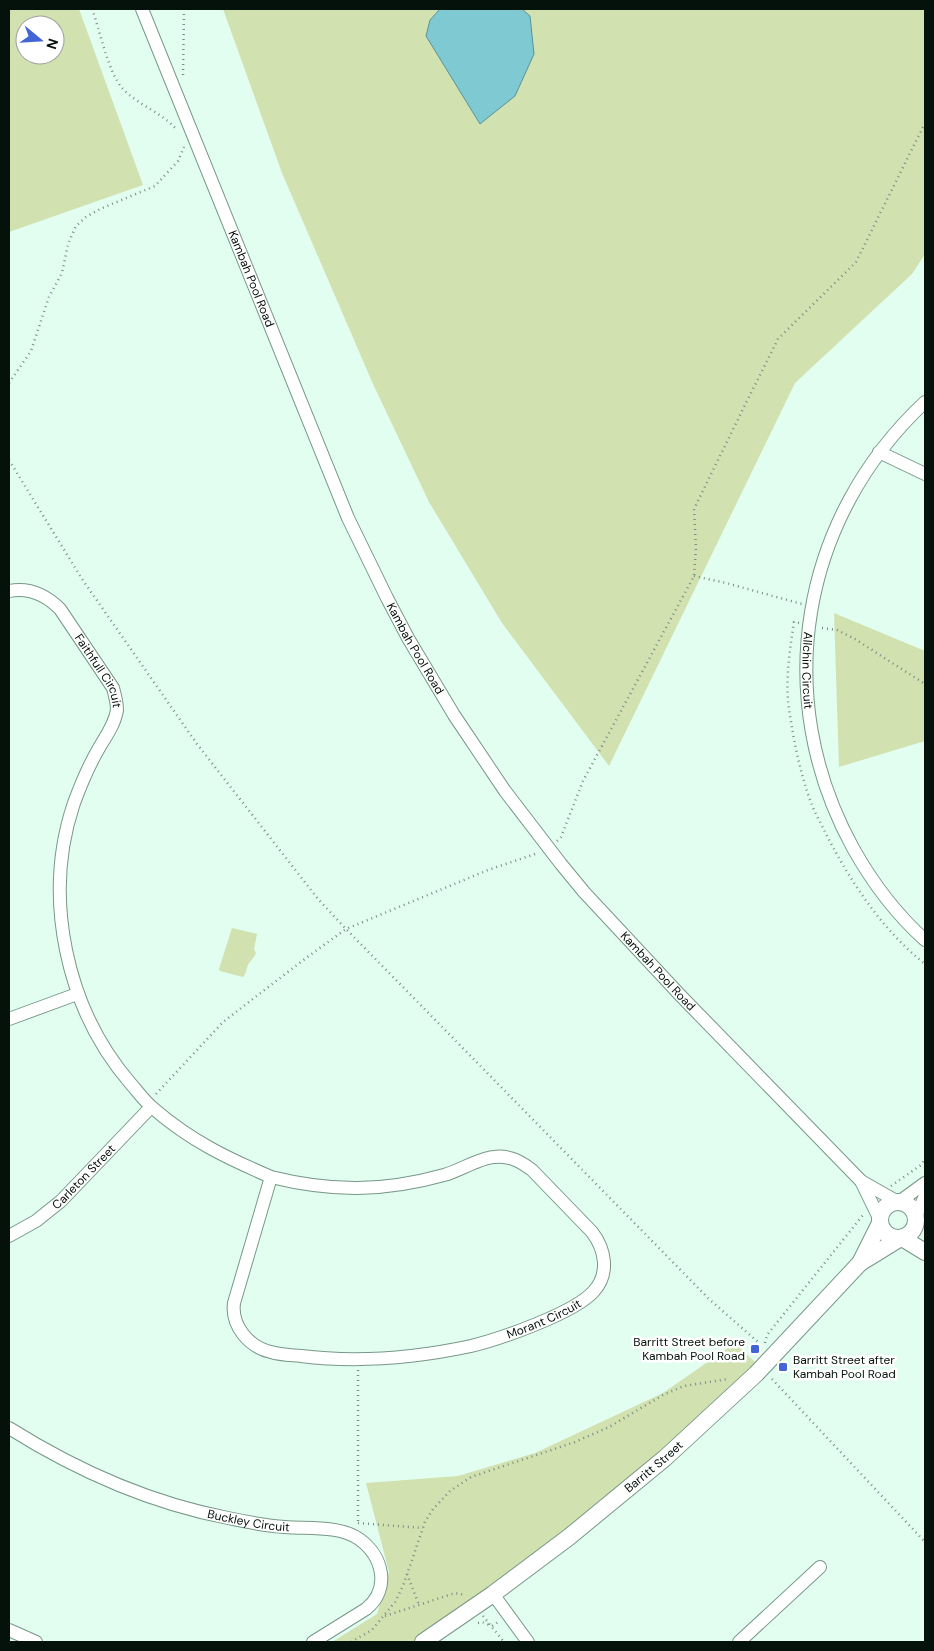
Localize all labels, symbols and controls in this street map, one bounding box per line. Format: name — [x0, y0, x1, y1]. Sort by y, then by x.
north arrow — [15, 15, 65, 65]
text: N — [42, 36, 63, 52]
street label: Kambah Pool Road — [224, 228, 278, 329]
street label: Kambah Pool Road — [383, 600, 448, 697]
street label: Faithfull Circuit — [71, 631, 125, 709]
street label: Allchin Circuit — [798, 631, 817, 710]
street label: Kambah Pool Road — [617, 928, 699, 1014]
street label: Carleton Street — [49, 1141, 119, 1213]
street label: Morant Circuit — [504, 1295, 585, 1343]
place label: Barritt Street before Kambah Pool Road — [633, 1334, 745, 1364]
marker: Barritt Street before Kambah Pool Road — [749, 1343, 761, 1355]
place label: Barritt Street after Kambah Pool Road — [793, 1352, 896, 1382]
marker: Barritt Street after Kambah Pool Road — [777, 1361, 789, 1373]
street label: Barritt Street — [621, 1437, 687, 1496]
street label: Buckley Circuit — [206, 1506, 291, 1535]

